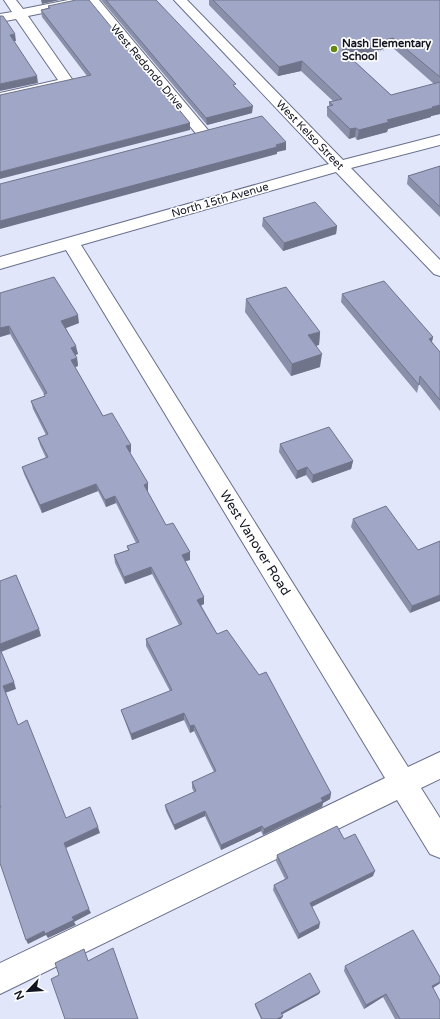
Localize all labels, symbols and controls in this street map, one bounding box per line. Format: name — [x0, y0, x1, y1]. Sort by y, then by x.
street label: West Redondo Drive — [108, 22, 186, 112]
place label: Nash Elementary School — [342, 37, 431, 63]
marker: Nash Elementary School — [329, 44, 339, 54]
street label: West Kelso Street — [273, 97, 347, 173]
street label: North 15th Avenue — [170, 180, 270, 220]
street label: West Vanover Road — [216, 487, 294, 599]
north arrow — [8, 971, 48, 1011]
text: N — [12, 988, 27, 1002]

